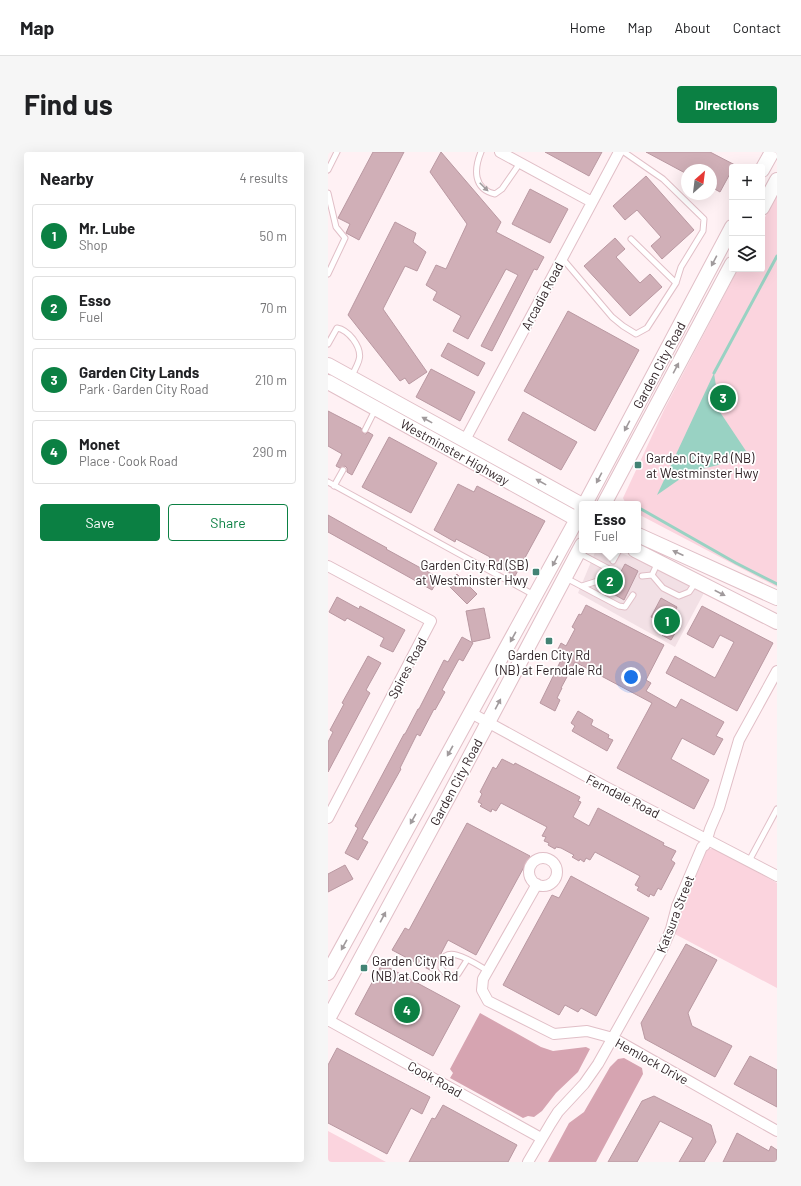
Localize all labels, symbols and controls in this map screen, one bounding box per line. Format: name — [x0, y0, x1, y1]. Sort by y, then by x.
text: Map — [20, 16, 54, 39]
text: Home — [570, 19, 606, 36]
text: Map — [628, 19, 652, 36]
text: About — [674, 19, 711, 36]
text: Contact — [733, 19, 781, 36]
button: Directions — [677, 86, 777, 123]
text: Find us — [24, 87, 113, 121]
north arrow — [681, 164, 717, 200]
map controls — [729, 164, 765, 272]
button: + — [729, 164, 765, 200]
text: Nearby — [40, 168, 94, 188]
text: 4 results — [240, 170, 288, 186]
one-way arrow — [479, 183, 489, 192]
button: − — [729, 200, 765, 236]
text: Mr. Lube — [79, 219, 135, 237]
text: 1 — [52, 228, 56, 244]
text: 50 m — [260, 228, 287, 244]
button: layers — [729, 236, 765, 272]
text: Shop — [79, 237, 108, 253]
one-way arrow — [710, 256, 717, 267]
street label: Arcadia Road — [517, 259, 567, 333]
text: Esso — [79, 291, 111, 309]
text: 2 — [50, 300, 58, 316]
text: 70 m — [260, 300, 287, 316]
text: Fuel — [79, 309, 103, 325]
street label: Garden City Road — [629, 319, 689, 411]
one-way arrow — [673, 362, 680, 374]
text: Garden City Lands — [79, 363, 199, 381]
text: 3 — [50, 372, 58, 388]
text: 210 m — [255, 372, 287, 388]
text: Park · Garden City Road — [79, 381, 209, 397]
pin: 3 — [710, 383, 736, 413]
street label: Westminster Highway — [398, 415, 512, 489]
one-way arrow — [421, 416, 433, 423]
one-way arrow — [623, 420, 630, 432]
text: Monet — [79, 435, 120, 453]
text: 4 — [50, 444, 58, 460]
text: 290 m — [253, 444, 287, 460]
place label: Garden City Rd (NB) at Westminster Hwy — [646, 450, 758, 481]
text: Place · Cook Road — [79, 453, 178, 469]
marker: Garden City Rd (NB) at Westminster Hwy — [633, 460, 643, 470]
one-way arrow — [596, 472, 602, 483]
one-way arrow — [535, 479, 547, 486]
popup — [579, 501, 641, 553]
button: Save — [40, 504, 160, 541]
button: Share — [168, 504, 288, 541]
text: Esso — [594, 510, 626, 528]
text: Fuel — [594, 528, 618, 544]
one-way arrow — [671, 550, 683, 556]
one-way arrow — [551, 555, 558, 566]
place label: Garden City Rd (SB) at Westminster Hwy — [416, 557, 529, 588]
pin: 2 — [597, 566, 623, 596]
marker: Garden City Rd (SB) at Westminster Hwy — [531, 567, 541, 577]
one-way arrow — [714, 590, 726, 596]
pin: 1 — [654, 606, 680, 636]
one-way arrow — [510, 631, 517, 643]
street label: Spires Road — [384, 635, 430, 701]
marker: Garden City Rd (NB) at Ferndale Rd — [544, 636, 554, 646]
place label: Garden City Rd (NB) at Ferndale Rd — [495, 647, 602, 678]
your location — [621, 667, 641, 687]
one-way arrow — [494, 698, 501, 710]
street label: Garden City Road — [426, 736, 486, 828]
one-way arrow — [447, 745, 454, 757]
street label: Ferndale Road — [584, 771, 662, 821]
one-way arrow — [410, 813, 416, 825]
street label: Katsura Street — [653, 873, 697, 955]
one-way arrow — [380, 911, 386, 923]
one-way arrow — [340, 939, 347, 951]
place label: Garden City Rd (NB) at Cook Rd — [371, 953, 458, 984]
marker: Garden City Rd (NB) at Cook Rd — [359, 963, 369, 973]
pin: 4 — [394, 995, 420, 1025]
street label: Hemlock Drive — [613, 1034, 691, 1088]
street label: Cook Road — [405, 1057, 465, 1101]

